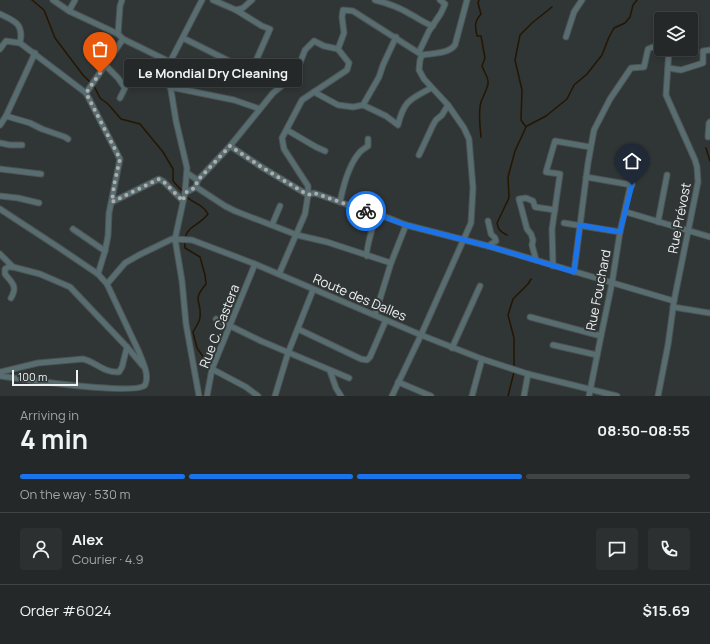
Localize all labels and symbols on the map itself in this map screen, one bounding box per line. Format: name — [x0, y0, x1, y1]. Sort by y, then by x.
pin — [83, 32, 117, 73]
callout: Le Mondial Dry Cleaning — [124, 59, 302, 87]
pin — [615, 144, 649, 185]
street label: Rue Prévost — [663, 181, 695, 255]
courier — [346, 191, 386, 231]
street label: Rue Fouchard — [581, 248, 615, 332]
street label: Route des Dalles — [310, 269, 410, 325]
street label: Rue C. Castera — [195, 282, 243, 370]
scale bar — [12, 368, 78, 387]

